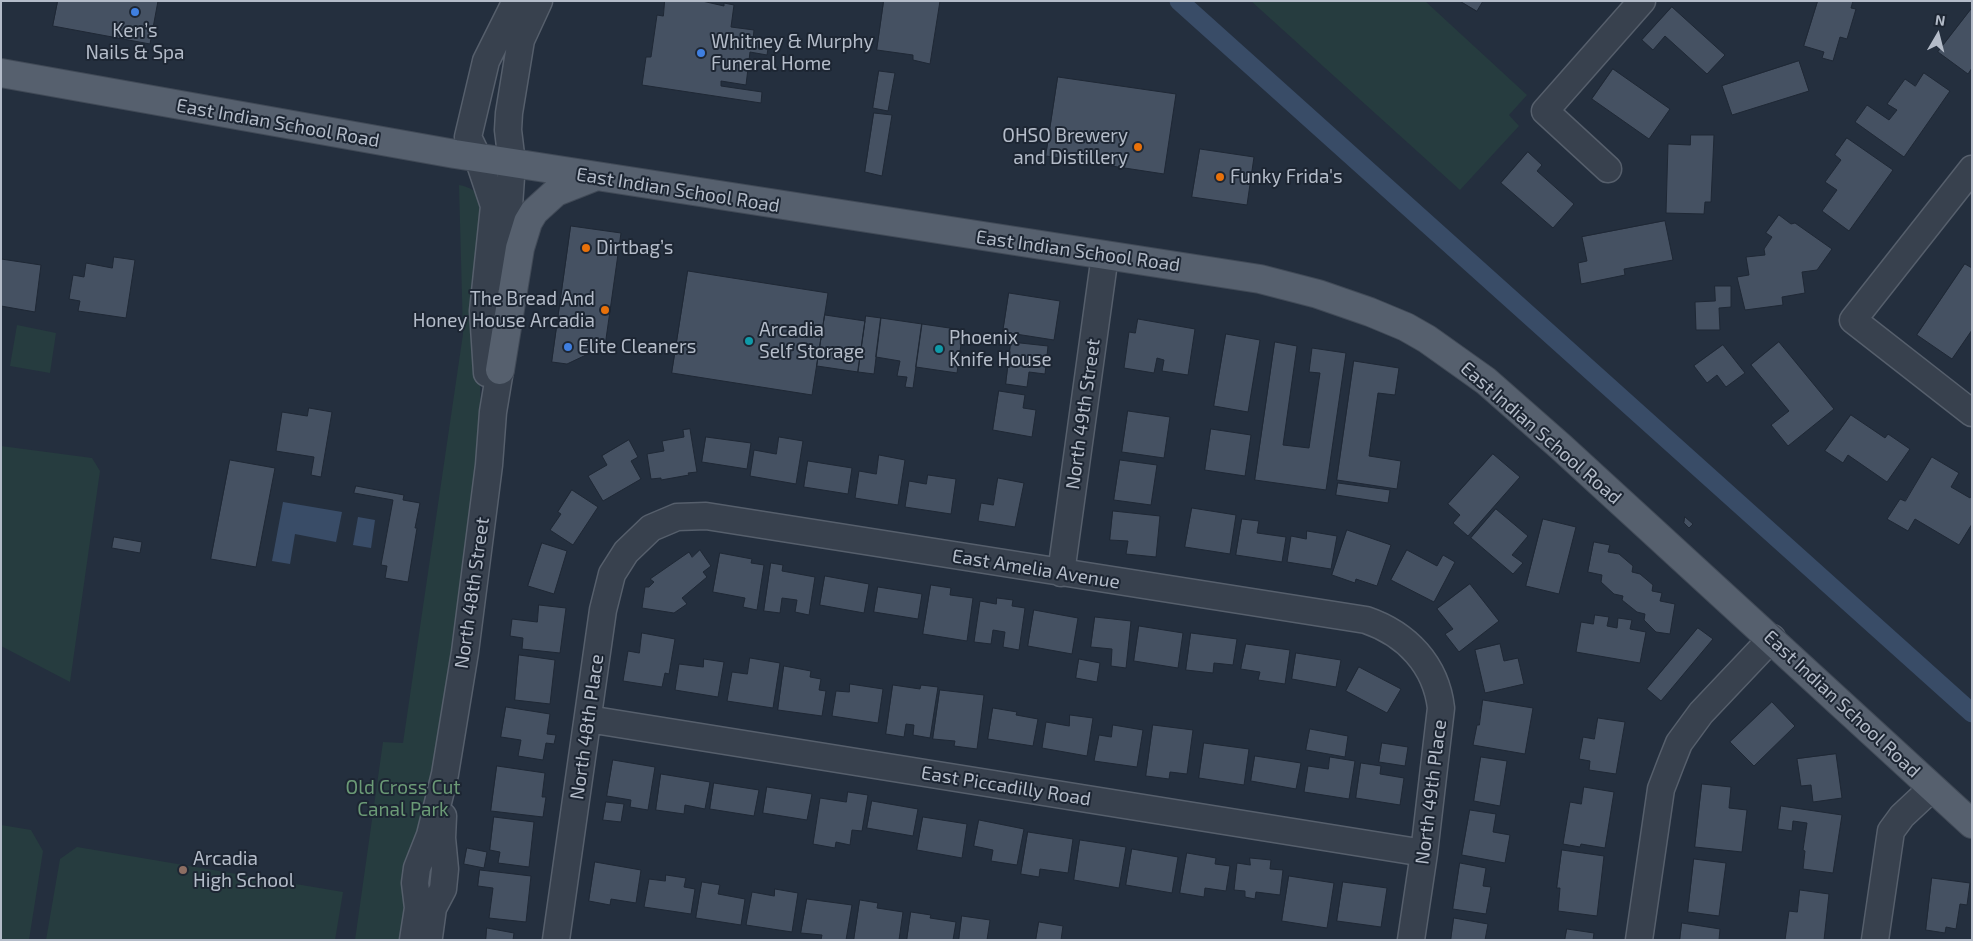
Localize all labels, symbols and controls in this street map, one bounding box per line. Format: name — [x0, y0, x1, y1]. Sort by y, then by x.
marker: Ken’s Nails & Spa — [129, 6, 141, 18]
north arrow — [1913, 10, 1963, 60]
text: N — [1934, 11, 1946, 29]
place label: Ken’s Nails & Spa — [85, 20, 185, 64]
place label: Whitney & Murphy Funeral Home — [711, 31, 874, 75]
marker: Whitney & Murphy Funeral Home — [695, 47, 707, 59]
street label: East Indian School Road — [175, 94, 381, 152]
place label: OHSO Brewery and Distillery — [1002, 125, 1128, 169]
marker: OHSO Brewery and Distillery — [1132, 141, 1144, 153]
street label: East Indian School Road — [575, 163, 781, 217]
place label: Funky Frida's — [1230, 166, 1343, 188]
marker: Funky Frida's — [1214, 171, 1226, 183]
street label: East Indian School Road — [975, 225, 1181, 277]
place label: Dirtbag’s — [596, 237, 674, 259]
marker: Dirtbag’s — [580, 242, 592, 254]
place label: The Bread And Honey House Arcadia — [413, 288, 595, 332]
marker: The Bread And Honey House Arcadia — [599, 304, 611, 316]
place label: Arcadia Self Storage — [759, 319, 864, 363]
place label: Phoenix Knife House — [949, 327, 1052, 371]
marker: Arcadia Self Storage — [743, 335, 755, 347]
place label: Elite Cleaners — [578, 336, 696, 358]
street label: North 49th Street — [1061, 337, 1105, 491]
marker: Elite Cleaners — [562, 341, 574, 353]
marker: Phoenix Knife House — [933, 343, 945, 355]
street label: East Indian School Road — [1456, 357, 1626, 509]
street label: North 48th Street — [450, 516, 494, 670]
street label: East Amelia Avenue — [950, 544, 1122, 594]
street label: East Indian School Road — [1759, 626, 1925, 782]
street label: North 48th Place — [566, 653, 608, 801]
street label: North 49th Place — [1411, 718, 1451, 866]
street label: East Piccadilly Road — [920, 761, 1092, 811]
park label: Old Cross Cut Canal Park — [346, 777, 460, 821]
place label: Arcadia High School — [193, 848, 294, 892]
marker: Arcadia High School — [177, 864, 189, 876]

